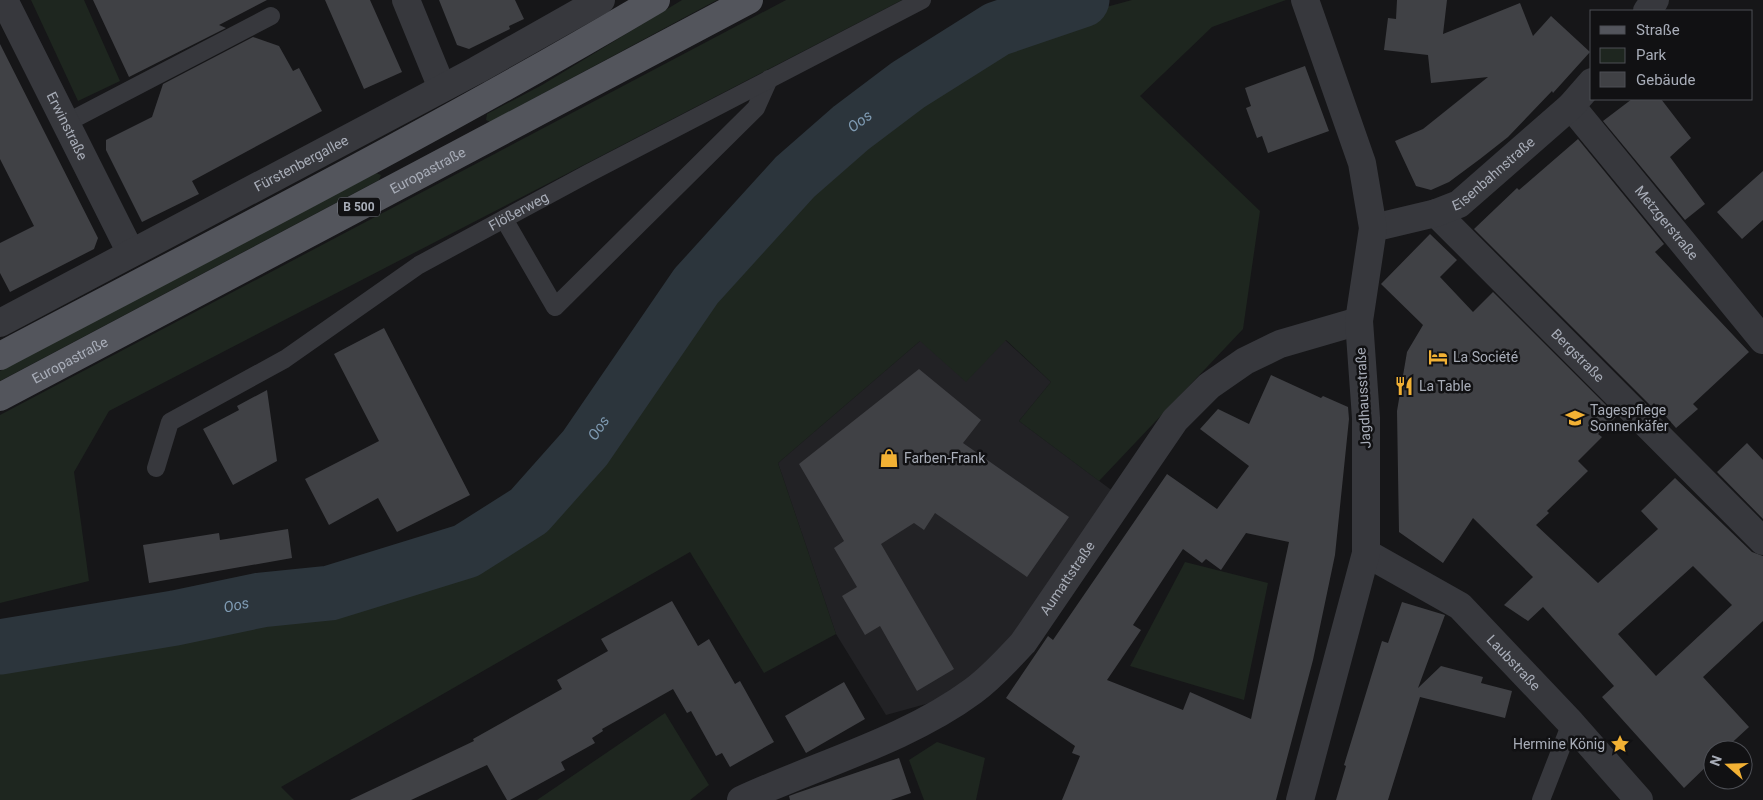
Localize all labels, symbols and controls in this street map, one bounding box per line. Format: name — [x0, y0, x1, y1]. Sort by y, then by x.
legend — [1590, 10, 1753, 100]
text: Straße — [1636, 21, 1680, 39]
text: Park — [1636, 46, 1667, 64]
text: Gebäude — [1636, 71, 1695, 89]
street label: Erwinstraße — [43, 89, 91, 163]
water label: Oos — [844, 106, 876, 136]
street label: Fürstenbergallee — [251, 132, 351, 195]
street label: Eisenbahnstraße — [1450, 134, 1538, 214]
street label: Europastraße — [387, 144, 468, 197]
street label: Metzgerstraße — [1632, 183, 1702, 263]
street label: Flößerweg — [486, 189, 551, 234]
road number: B 500 — [338, 198, 380, 216]
street label: Bergstraße — [1548, 325, 1608, 385]
street label: Europastraße — [29, 333, 110, 387]
hotel icon: La Société — [1427, 346, 1449, 368]
street label: Jagdhausstraße — [1352, 347, 1374, 449]
place label: La Société — [1453, 349, 1518, 365]
restaurant icon: La Table — [1393, 375, 1415, 397]
place label: La Table — [1419, 378, 1471, 394]
place label: Tagespflege Sonnenkäfer — [1590, 402, 1669, 434]
school or university icon: Tagespflege Sonnenkäfer — [1564, 407, 1586, 429]
water label: Oos — [584, 412, 613, 444]
shop icon: Farben-Frank — [878, 447, 900, 469]
place label: Farben-Frank — [904, 450, 986, 466]
street label: Aumattstraße — [1037, 538, 1098, 618]
water label: Oos — [222, 594, 251, 617]
street label: Laubstraße — [1484, 632, 1544, 694]
place icon: Hermine König — [1609, 733, 1631, 755]
place label: Hermine König — [1513, 736, 1605, 752]
north arrow — [1703, 740, 1753, 790]
text: N — [1707, 753, 1725, 768]

